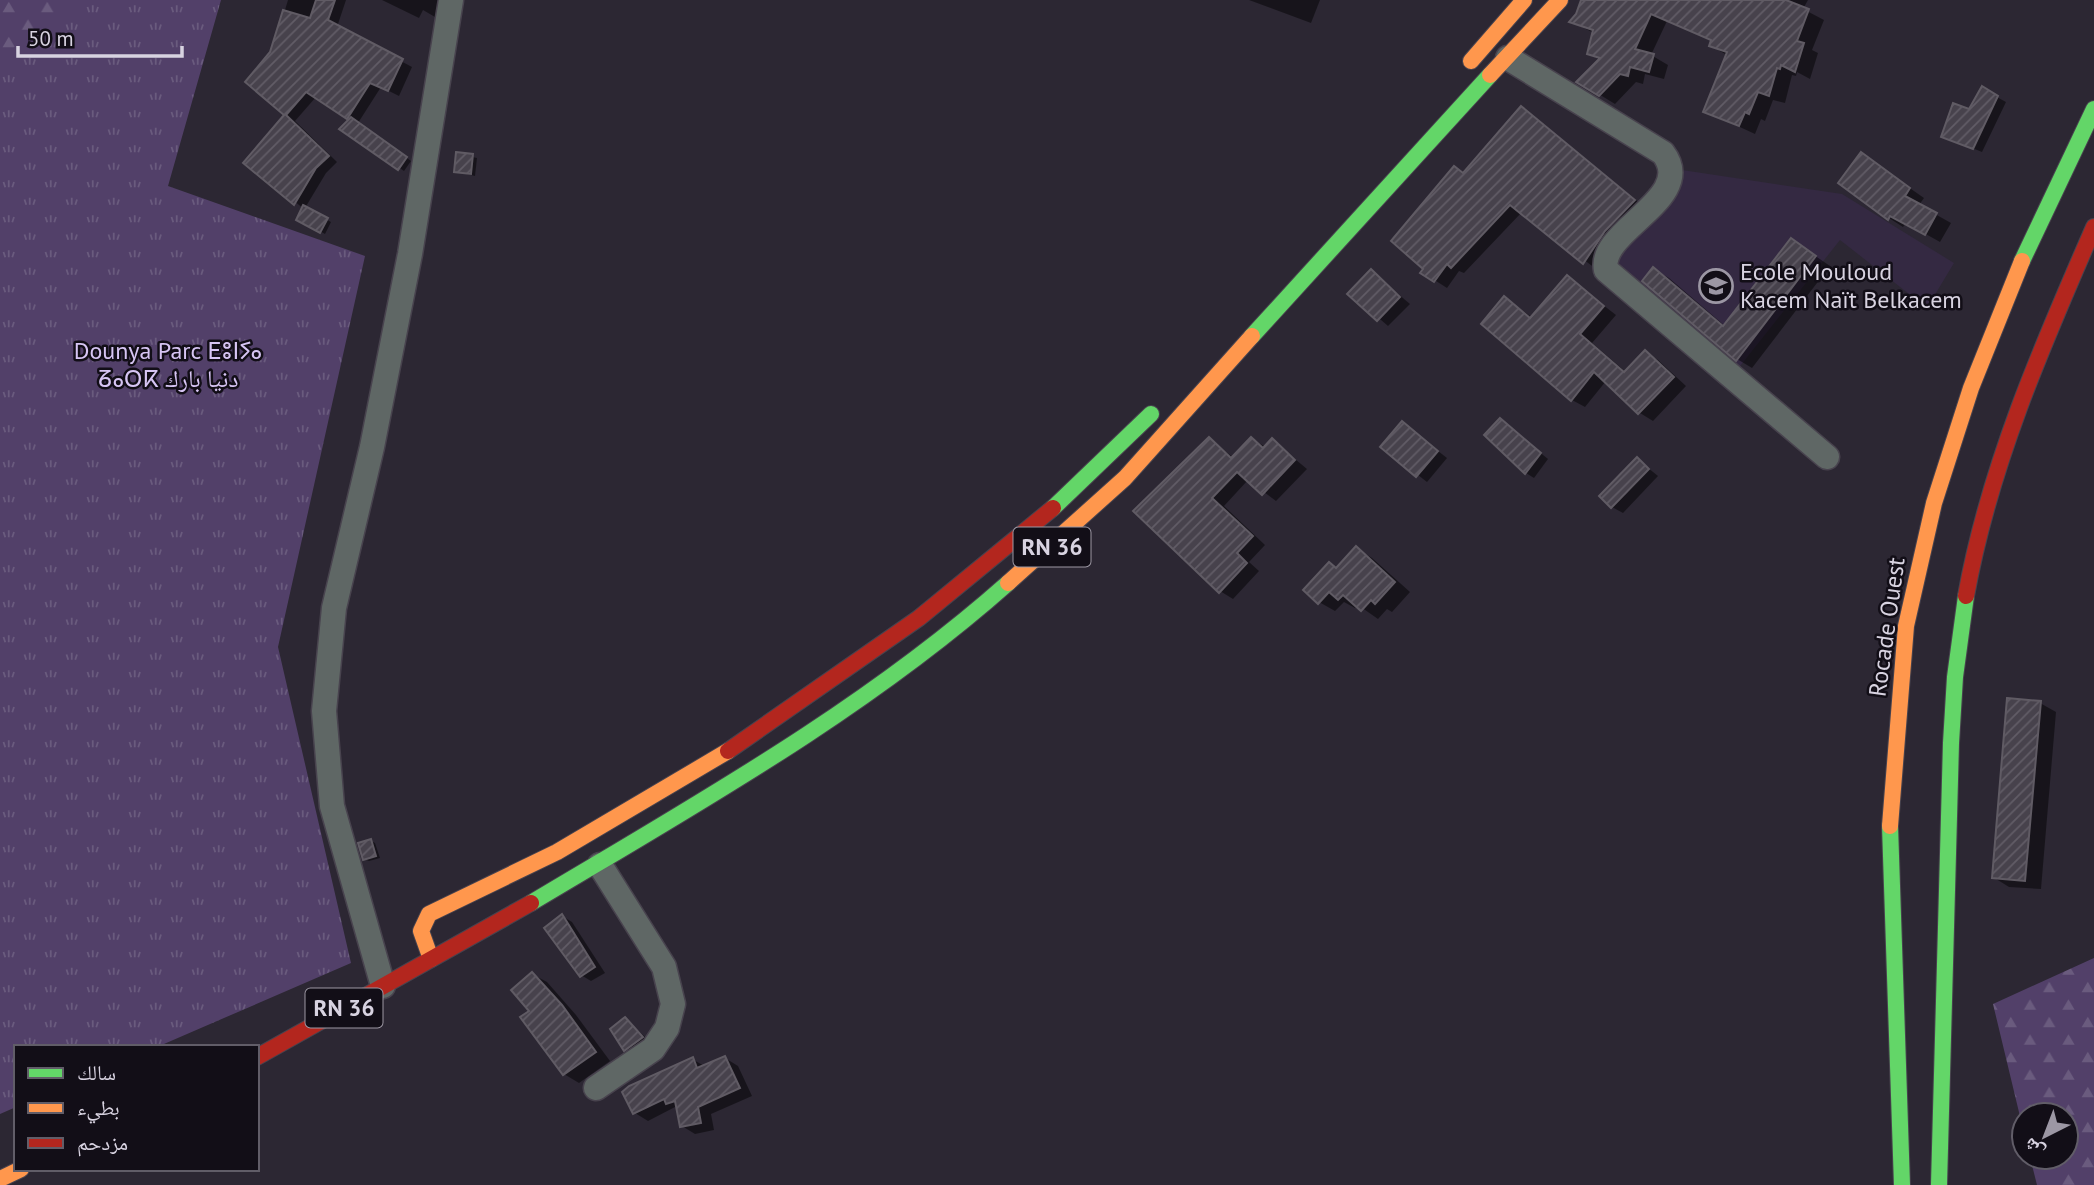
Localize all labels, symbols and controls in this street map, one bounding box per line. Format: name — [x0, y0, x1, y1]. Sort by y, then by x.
scale bar — [18, 14, 182, 58]
text: 50 m — [28, 25, 74, 52]
place label: Ecole Mouloud Kacem Naït Belkacem — [1740, 256, 1962, 315]
school or university icon: Ecole Mouloud Kacem Naït Belkacem — [1697, 267, 1735, 305]
park label: Dounya Parc ⴹⵓⵏⵢⴰ ⵒⴰⵔⴽ دنيا بارك — [74, 335, 262, 394]
road number: RN 36 — [1014, 527, 1090, 566]
street label: Rocade Ouest — [1861, 555, 1912, 698]
road number: RN 36 — [306, 988, 382, 1028]
legend — [14, 1045, 259, 1171]
text: سالك — [77, 1059, 116, 1086]
text: بطيء — [77, 1094, 120, 1124]
north arrow — [2010, 1101, 2080, 1171]
text: مزدحم — [77, 1129, 128, 1157]
text: ش — [2018, 1133, 2049, 1164]

